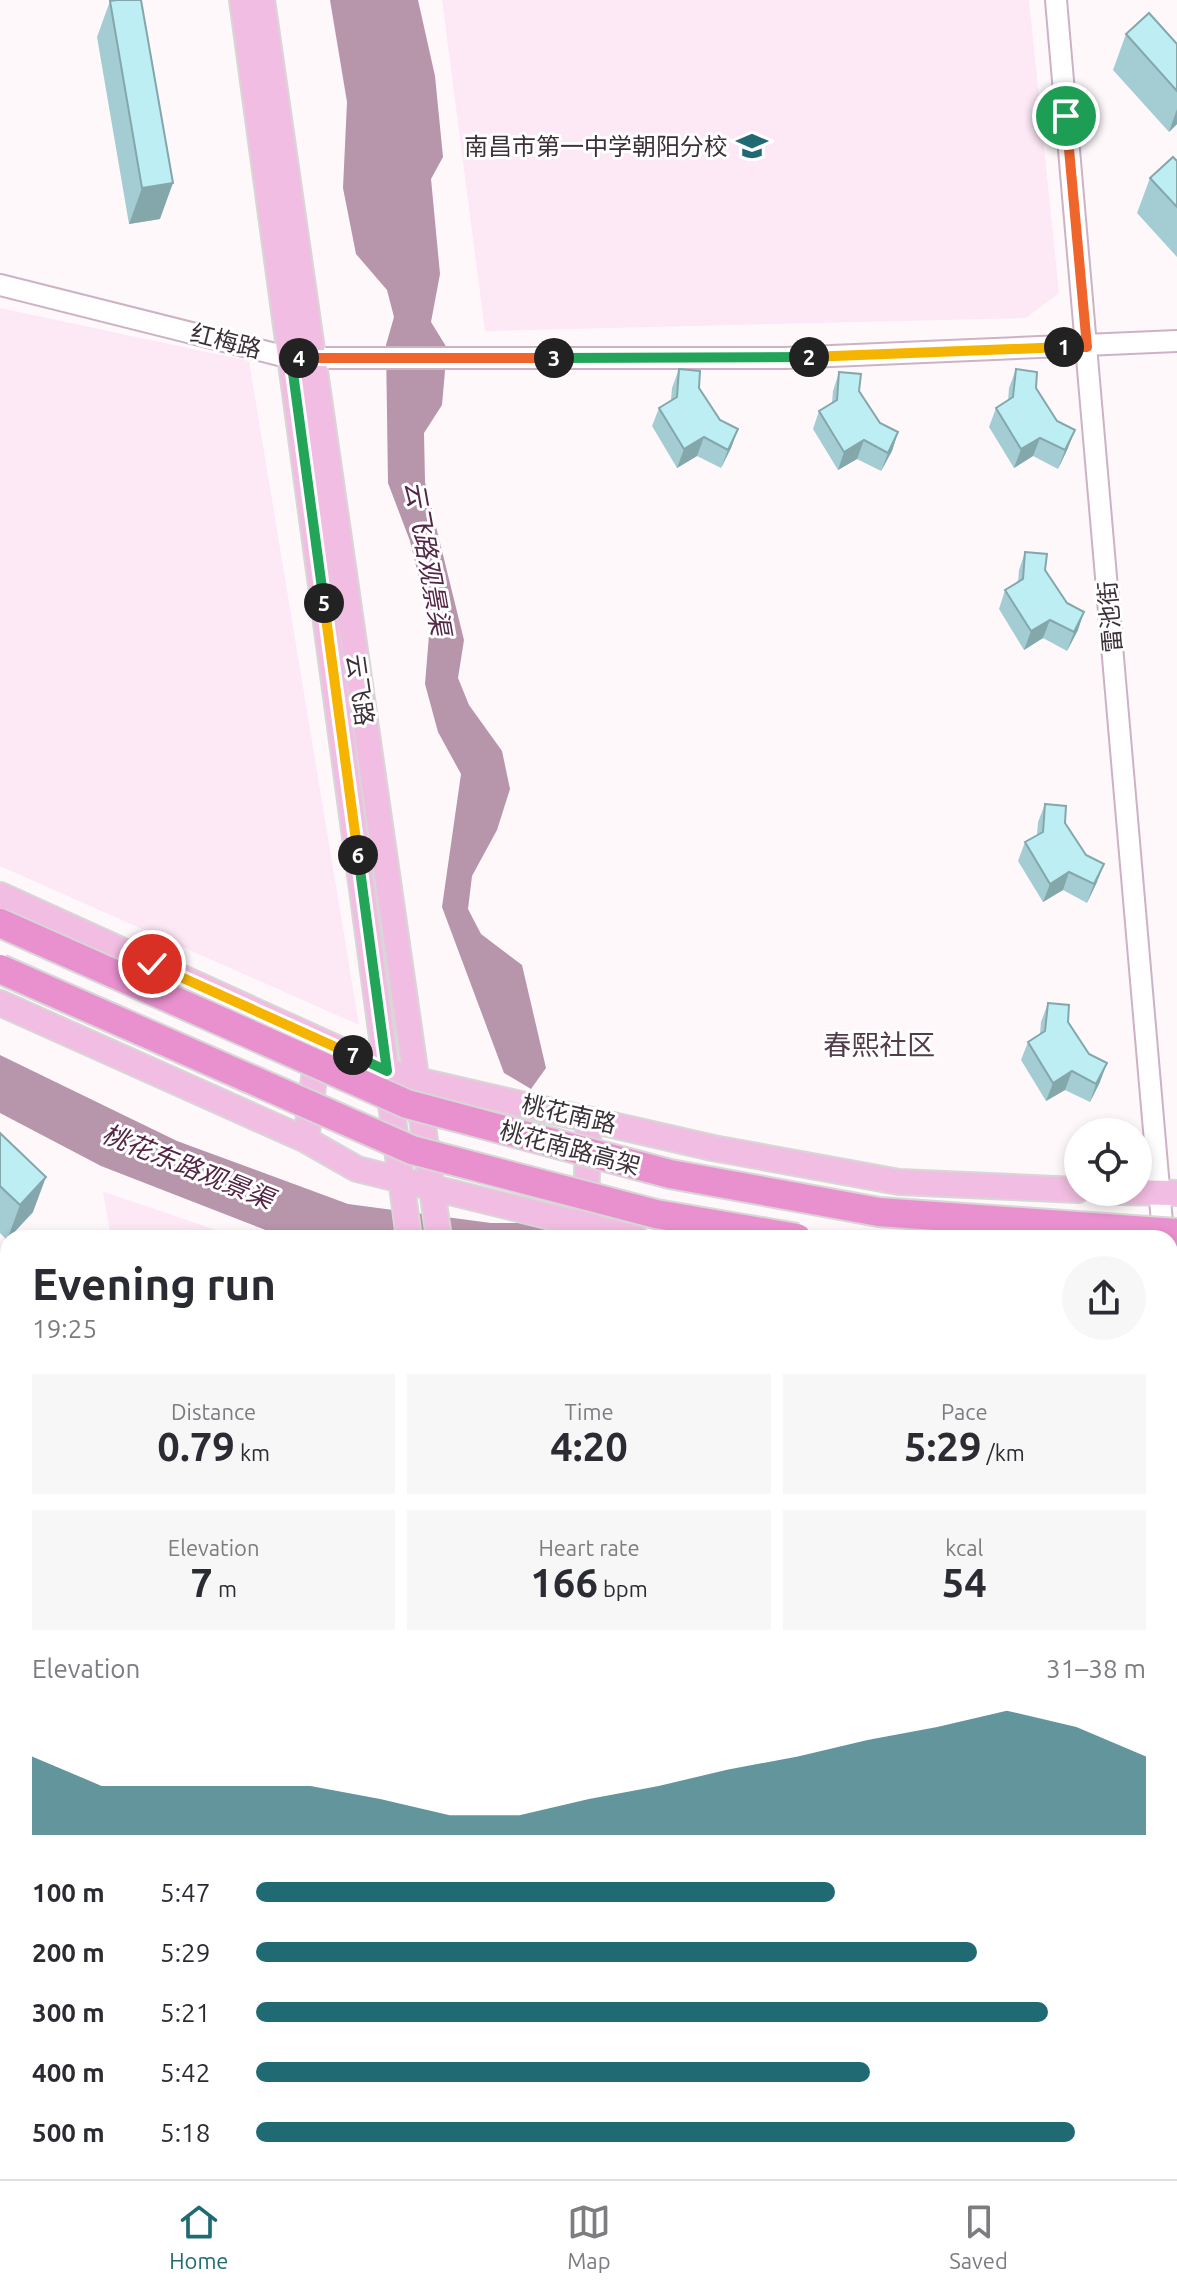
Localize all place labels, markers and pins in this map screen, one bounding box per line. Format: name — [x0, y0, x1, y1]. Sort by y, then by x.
pin — [1032, 82, 1100, 150]
school or university icon: 南昌市第一中学朝阳分校 — [735, 129, 769, 163]
place label: 南昌市第一中学朝阳分校 — [464, 133, 728, 160]
pin: 1 — [1044, 327, 1084, 367]
pin: 2 — [789, 337, 829, 377]
pin: 4 — [279, 338, 319, 378]
pin: 3 — [534, 338, 574, 378]
pin: 5 — [304, 583, 344, 623]
pin: 6 — [338, 835, 378, 875]
pin — [118, 930, 186, 998]
pin: 7 — [333, 1035, 373, 1075]

